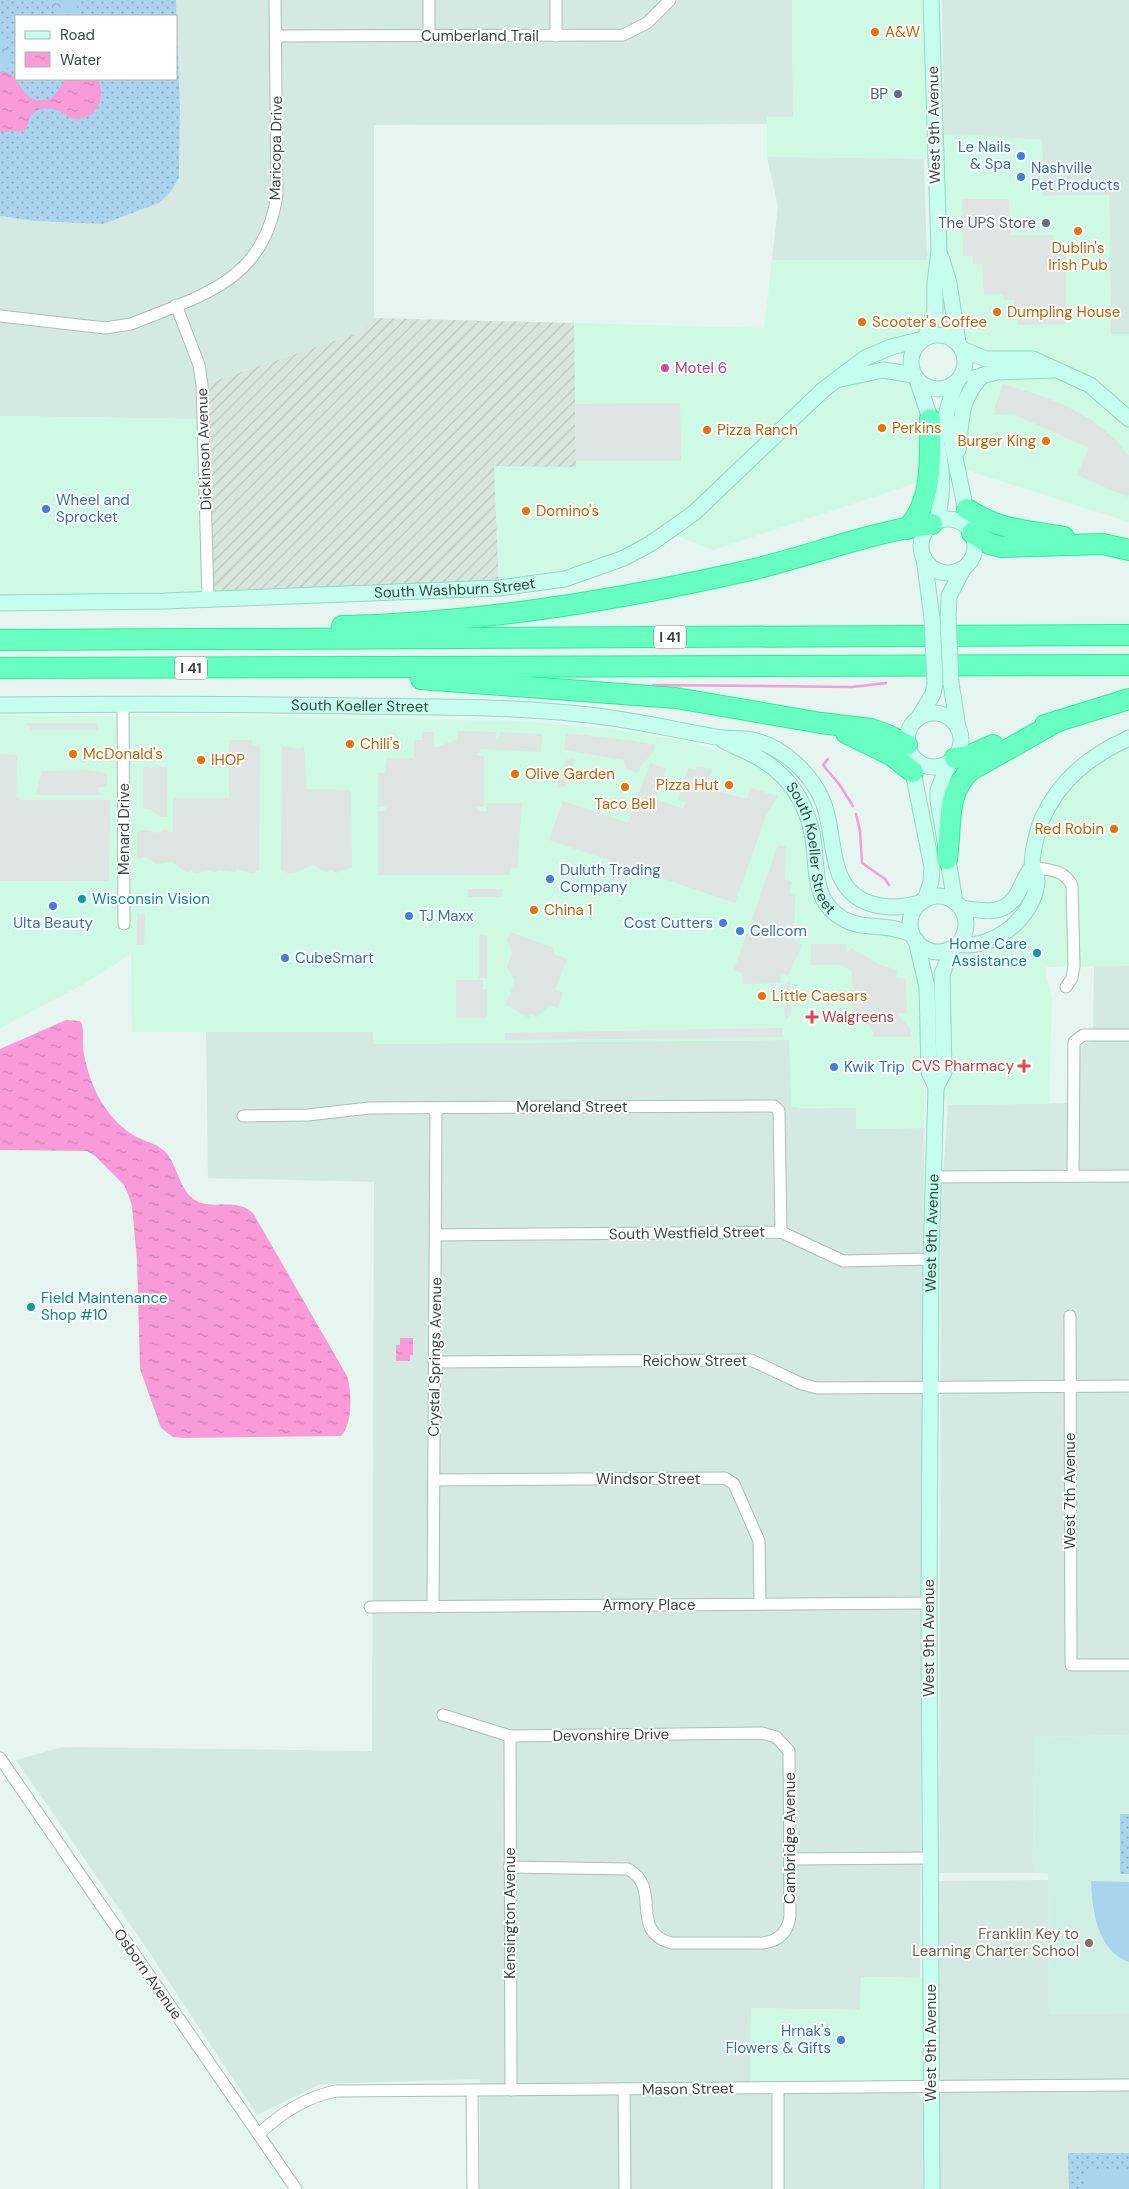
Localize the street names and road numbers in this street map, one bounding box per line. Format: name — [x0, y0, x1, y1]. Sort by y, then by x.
street label: Cumberland Trail — [421, 26, 539, 46]
street label: West 9th Avenue — [923, 66, 945, 184]
street label: Maricopa Drive — [265, 96, 287, 200]
street label: Dickinson Avenue — [192, 388, 216, 510]
street label: South Washburn Street — [374, 573, 537, 603]
road number: I 41 — [654, 626, 686, 649]
road number: I 41 — [175, 656, 207, 680]
street label: South Koeller Street — [291, 695, 429, 717]
street label: South Koeller Street — [782, 778, 840, 919]
street label: Menard Drive — [114, 783, 134, 875]
street label: Moreland Street — [516, 1097, 628, 1117]
street label: West 9th Avenue — [921, 1174, 943, 1292]
street label: South Westfield Street — [609, 1222, 765, 1244]
street label: Crystal Springs Avenue — [424, 1277, 446, 1437]
street label: Reichow Street — [643, 1351, 747, 1371]
street label: West 7th Avenue — [1060, 1433, 1080, 1549]
street label: Windsor Street — [596, 1469, 700, 1489]
street label: West 9th Avenue — [919, 1579, 939, 1697]
street label: Armory Place — [603, 1595, 695, 1615]
street label: Devonshire Drive — [553, 1724, 669, 1746]
street label: Cambridge Avenue — [780, 1772, 800, 1904]
street label: Kensington Avenue — [500, 1847, 520, 1979]
street label: Osborn Avenue — [109, 1925, 187, 2023]
street label: West 9th Avenue — [921, 1984, 941, 2102]
street label: Mason Street — [642, 2078, 734, 2100]

